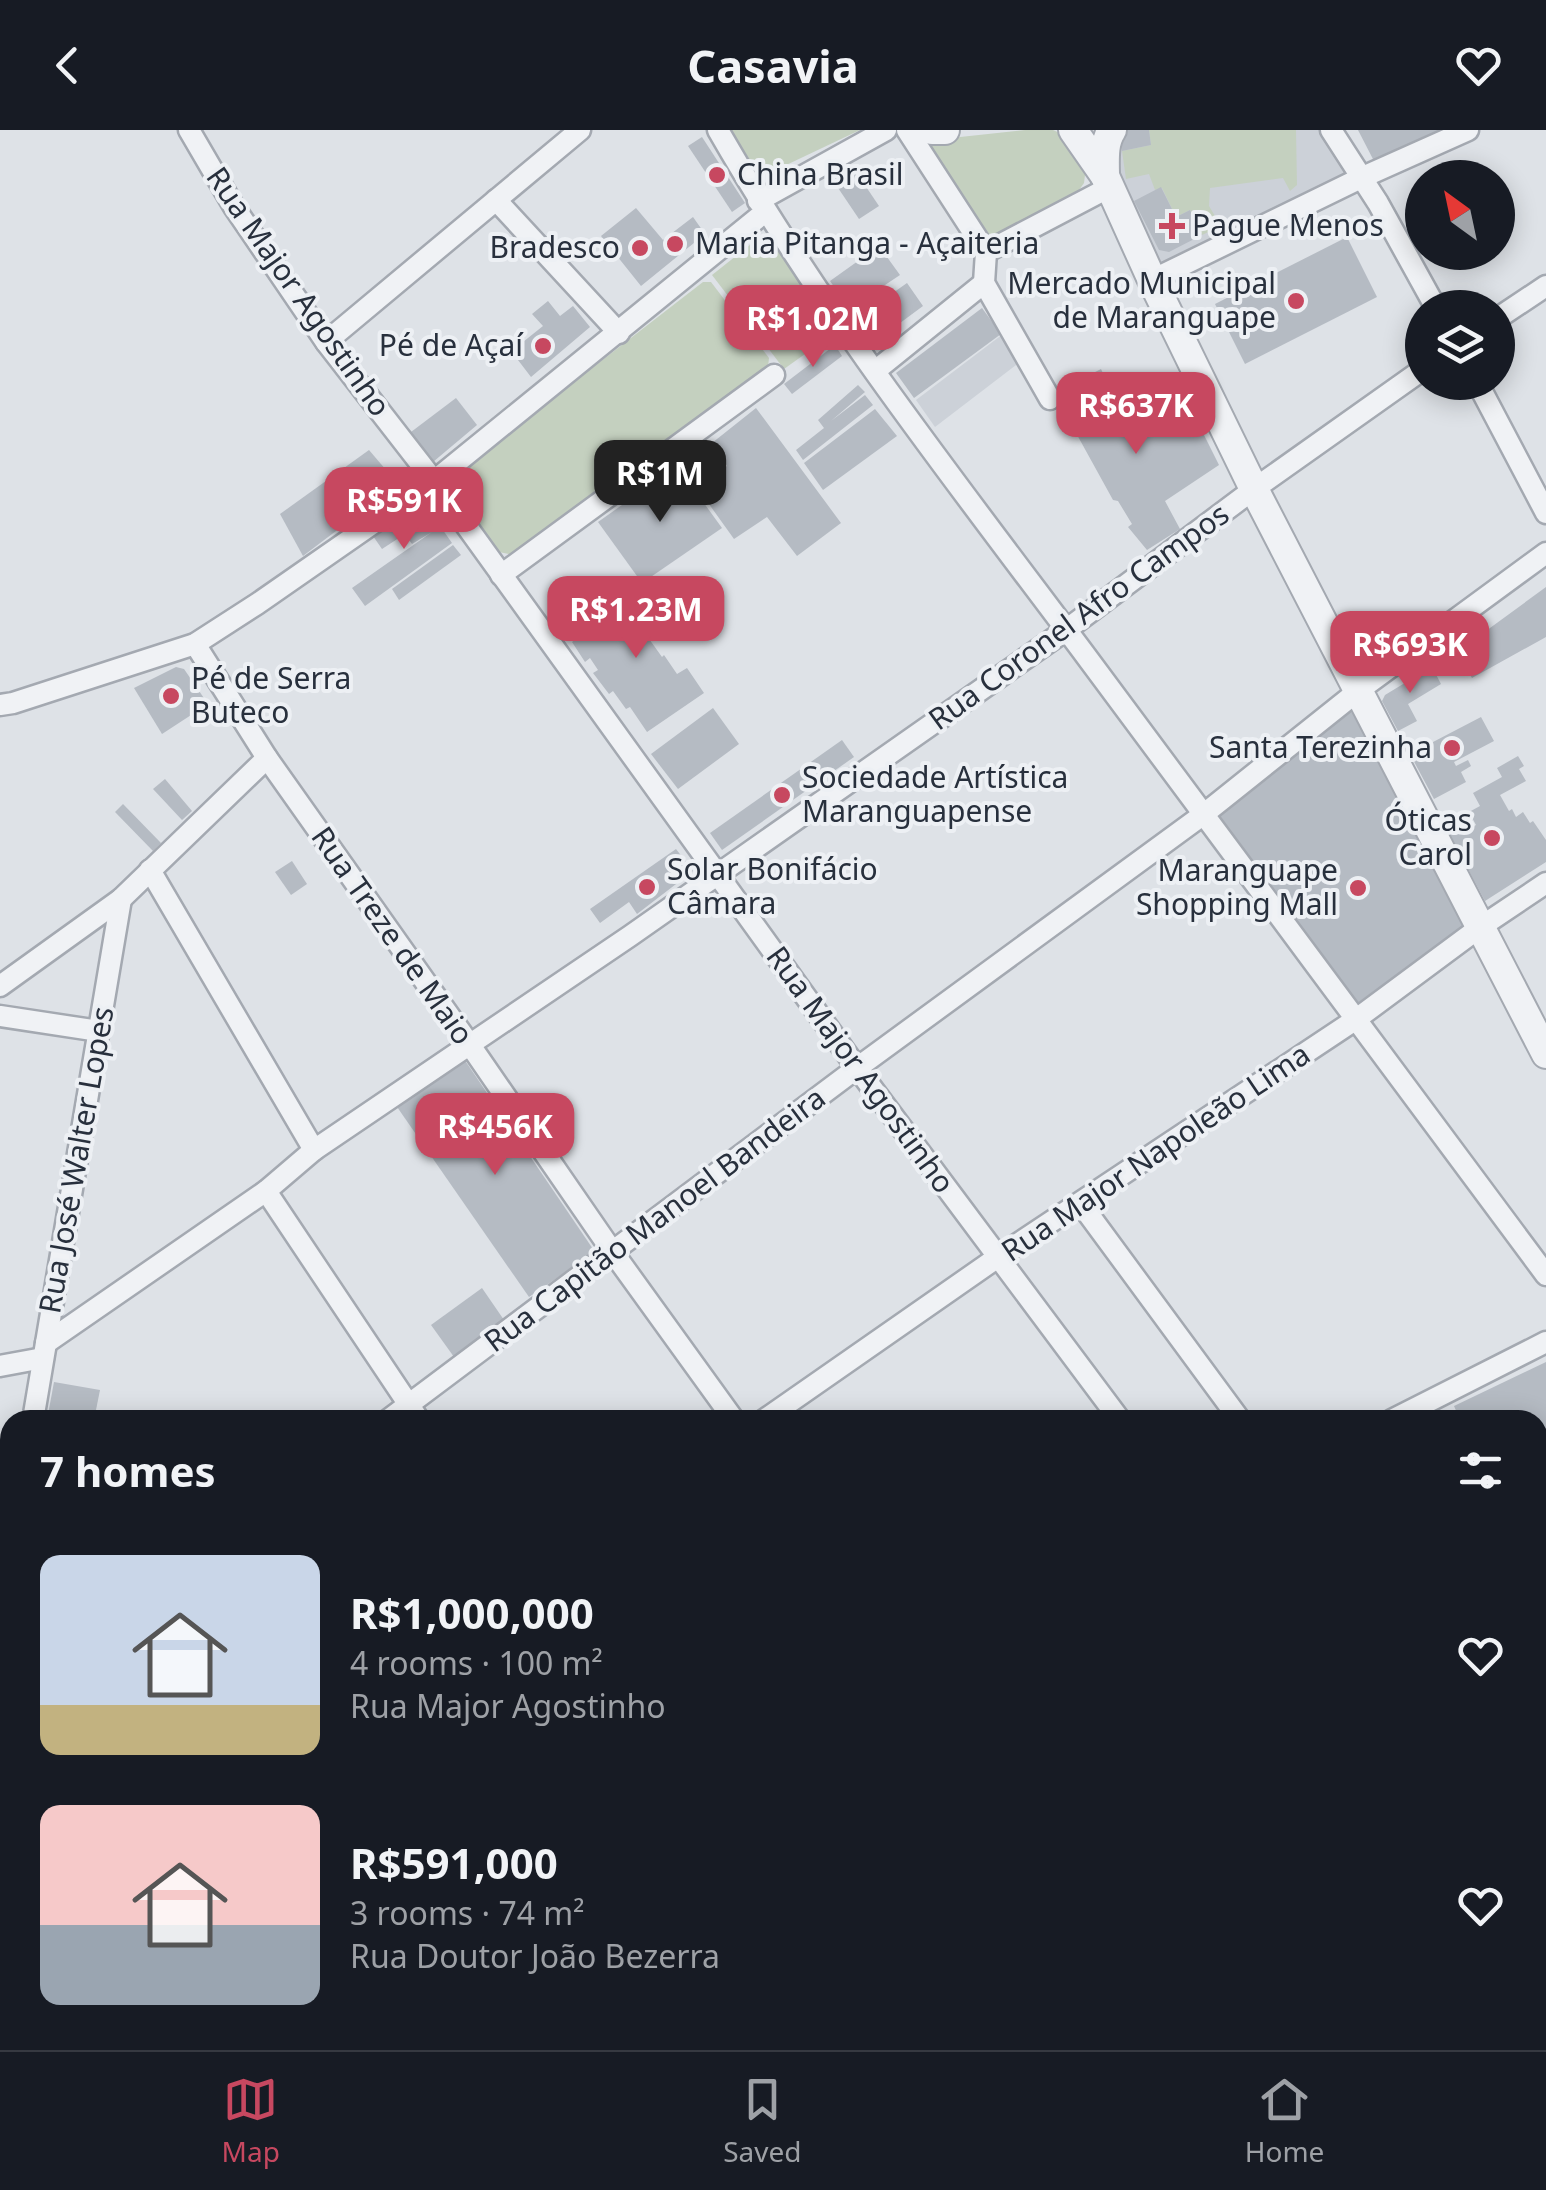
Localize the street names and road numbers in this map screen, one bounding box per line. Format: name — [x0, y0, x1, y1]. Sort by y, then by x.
street label: Rua Major Agostinho — [198, 158, 401, 424]
street label: Rua Coronel Afro Campos — [920, 493, 1237, 739]
street label: Rua Treze de Maio — [303, 818, 484, 1052]
street label: Rua Major Agostinho — [758, 937, 965, 1201]
street label: Rua José Walter Lopes — [28, 1003, 123, 1316]
street label: Rua Major Napoleão Lima — [993, 1033, 1317, 1271]
street label: Rua Capitão Manoel Bandeira — [475, 1077, 833, 1361]

